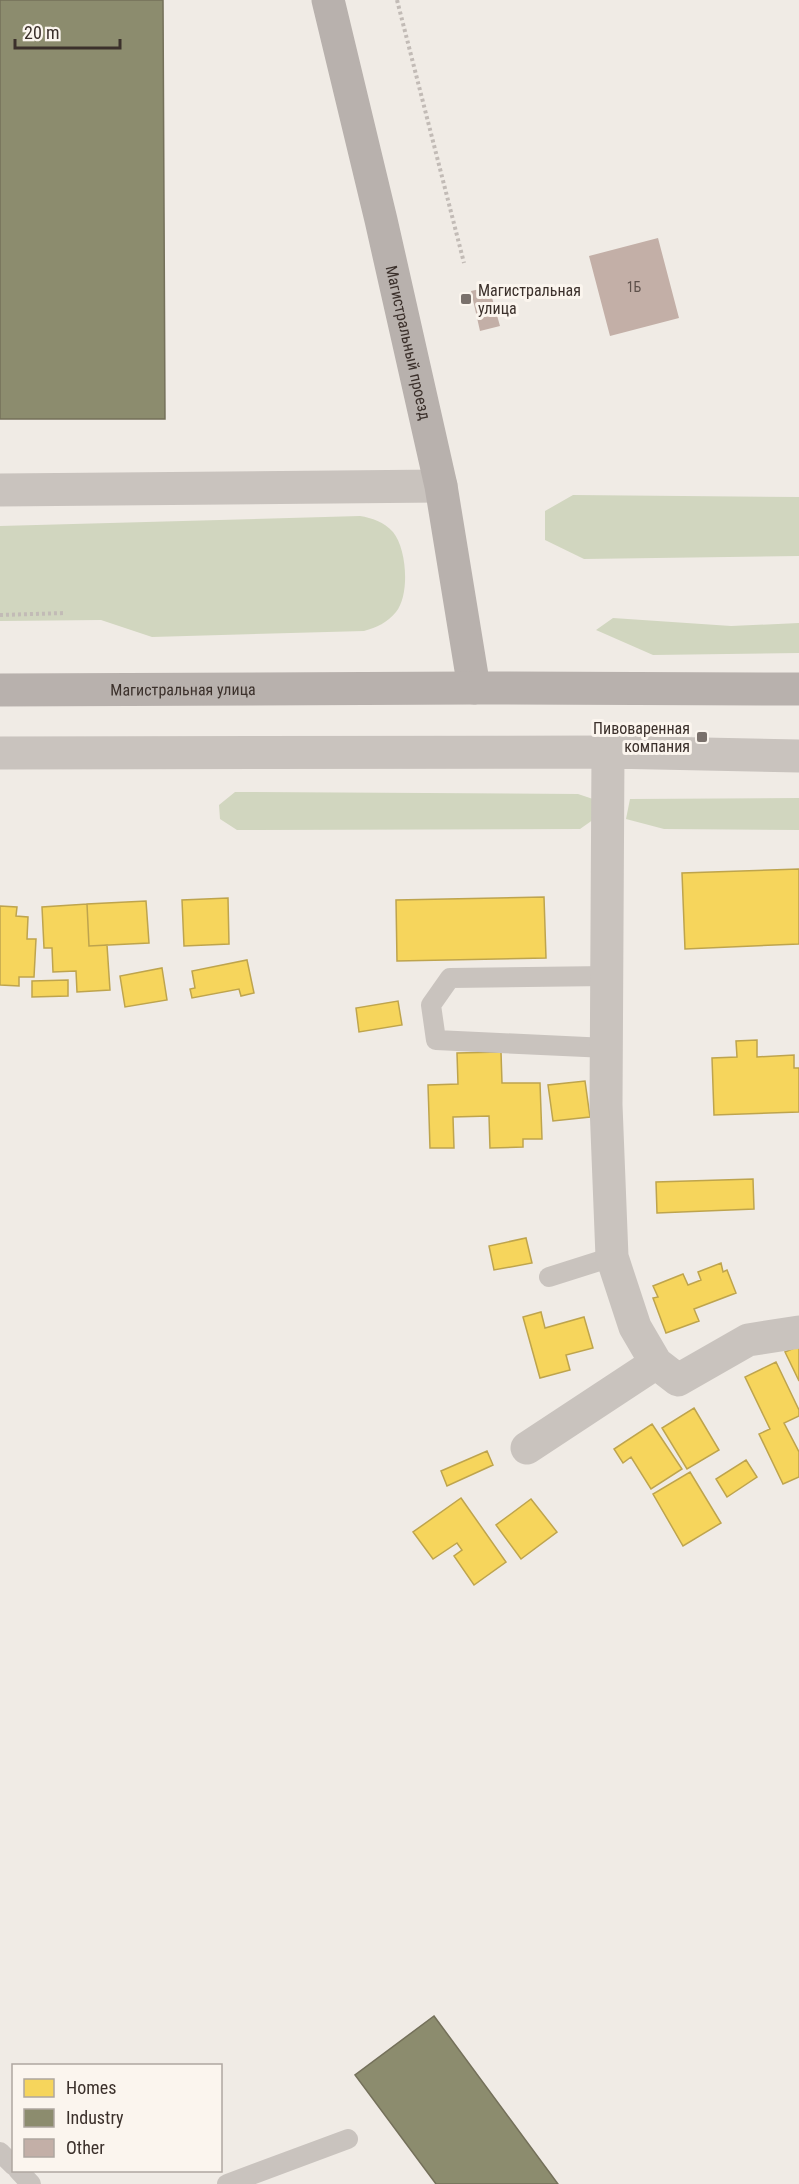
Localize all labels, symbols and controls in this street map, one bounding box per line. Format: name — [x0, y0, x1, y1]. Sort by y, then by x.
scale bar — [15, 12, 120, 50]
text: 20 m — [24, 22, 59, 43]
street label: Магистральный проезд — [382, 264, 435, 422]
house number: 1Б — [627, 279, 642, 295]
place label: Магистральная улица — [478, 281, 581, 318]
marker: Магистральная улица — [459, 292, 473, 306]
street label: Магистральная улица — [110, 679, 256, 699]
place label: Пивоваренная компания — [593, 719, 690, 756]
marker: Пивоваренная компания — [695, 730, 709, 744]
legend — [12, 2064, 222, 2172]
text: Homes — [66, 2077, 116, 2098]
text: Industry — [66, 2107, 124, 2128]
text: Other — [66, 2137, 105, 2158]

